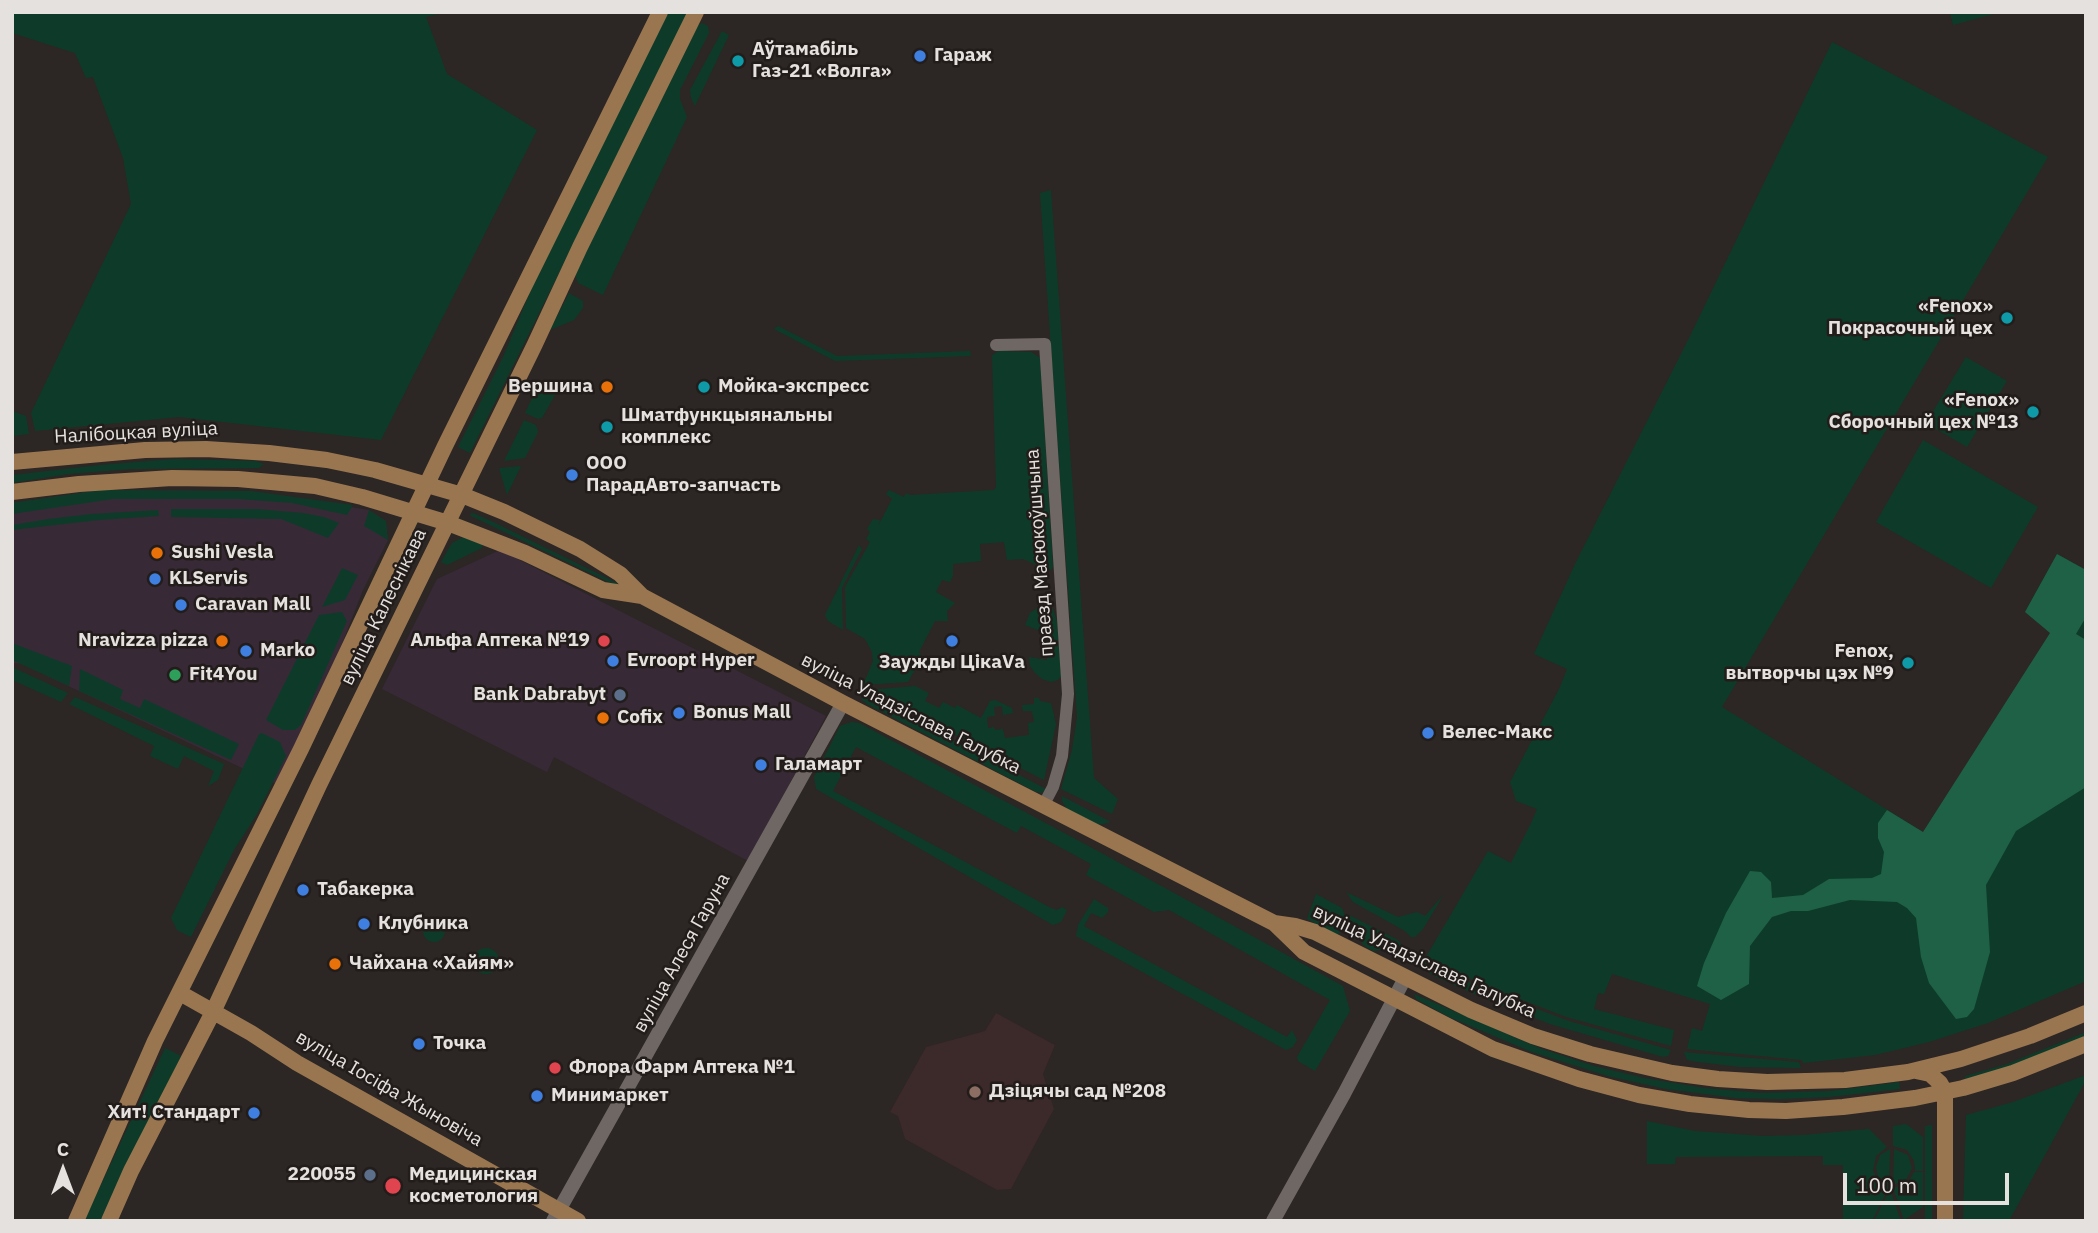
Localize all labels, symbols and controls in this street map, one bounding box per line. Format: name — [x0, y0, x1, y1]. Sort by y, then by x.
place label: Аўтамабіль Газ-21 «Волга» — [752, 39, 891, 83]
place label: Гараж — [934, 45, 992, 67]
marker: Гараж — [912, 48, 928, 64]
marker: Аўтамабіль Газ-21 «Волга» — [730, 53, 746, 69]
place label: «Fenox» Покрасочный цех — [1828, 296, 1993, 340]
marker: «Fenox» Покрасочный цех — [1999, 310, 2015, 326]
place label: Вершина — [508, 376, 593, 398]
place label: Мойка-экспресс — [718, 376, 869, 398]
marker: Вершина — [599, 379, 615, 395]
marker: Мойка-экспресс — [696, 379, 712, 395]
place label: «Fenox» Сборочный цех №13 — [1828, 390, 2019, 434]
marker: «Fenox» Сборочный цех №13 — [2025, 404, 2041, 420]
place label: Шматфункцыянальны комплекс — [621, 405, 833, 449]
street label: Налібоцкая вуліца — [54, 417, 218, 449]
marker: Шматфункцыянальны комплекс — [599, 419, 615, 435]
street label: праезд Масюкоўшчына — [1021, 448, 1059, 658]
place label: ООО ПарадАвто-запчасть — [586, 453, 781, 497]
marker: ООО ПарадАвто-запчасть — [564, 467, 580, 483]
street label: вуліца Калеснікава — [336, 525, 432, 689]
place label: Sushi Vesla — [171, 542, 274, 564]
marker: Sushi Vesla — [149, 545, 165, 561]
place label: KLServis — [169, 568, 248, 590]
marker: KLServis — [147, 571, 163, 587]
place label: Caravan Mall — [195, 594, 311, 616]
marker: Caravan Mall — [173, 597, 189, 613]
place label: Nravizza pizza — [78, 630, 208, 652]
place label: Альфа Аптека №19 — [410, 630, 590, 652]
marker: Nravizza pizza — [214, 633, 230, 649]
marker: Альфа Аптека №19 — [596, 633, 612, 649]
marker: Заужды ЦікаVа — [944, 633, 960, 649]
place label: Marko — [260, 640, 315, 662]
place label: Fenox, вытворчы цэх №9 — [1726, 641, 1894, 685]
marker: Marko — [238, 643, 254, 659]
street label: вуліца Уладзіслава Галубка — [797, 649, 1025, 779]
place label: Evroopt Hyper — [627, 650, 755, 672]
place label: Заужды ЦікаVа — [879, 652, 1025, 674]
marker: Evroopt Hyper — [605, 653, 621, 669]
marker: Fenox, вытворчы цэх №9 — [1900, 655, 1916, 671]
place label: Fit4You — [189, 664, 257, 686]
marker: Fit4You — [167, 667, 183, 683]
place label: Bank Dabrabyt — [473, 684, 606, 706]
marker: Bank Dabrabyt — [612, 687, 628, 703]
place label: Bonus Mall — [693, 702, 791, 724]
marker: Bonus Mall — [671, 705, 687, 721]
place label: Cofix — [617, 707, 663, 729]
marker: Cofix — [595, 710, 611, 726]
place label: Велес-Макс — [1442, 722, 1552, 744]
marker: Велес-Макс — [1420, 725, 1436, 741]
place label: Галамарт — [775, 754, 862, 776]
marker: Галамарт — [753, 757, 769, 773]
street label: вуліца Алеся Гаруна — [629, 869, 735, 1037]
place label: Табакерка — [317, 879, 414, 901]
marker: Табакерка — [295, 882, 311, 898]
street label: вуліца Уладзіслава Галубка — [1309, 900, 1539, 1024]
place label: Клубника — [378, 913, 468, 935]
marker: Клубника — [356, 916, 372, 932]
place label: Чайхана «Хайям» — [349, 953, 514, 975]
marker: Чайхана «Хайям» — [327, 956, 343, 972]
street label: вуліца Іосіфа Жыновіча — [291, 1026, 487, 1152]
place label: Точка — [433, 1033, 486, 1055]
marker: Точка — [411, 1036, 427, 1052]
place label: Флора Фарм Аптека №1 — [569, 1057, 795, 1079]
marker: Флора Фарм Аптека №1 — [547, 1060, 563, 1076]
place label: Дзіцячы сад №208 — [989, 1081, 1166, 1103]
marker: Дзіцячы сад №208 — [967, 1084, 983, 1100]
place label: Минимаркет — [551, 1085, 669, 1107]
marker: Минимаркет — [529, 1088, 545, 1104]
place label: Хит! Стандарт — [107, 1102, 240, 1124]
marker: Хит! Стандарт — [246, 1105, 262, 1121]
north arrow — [28, 1135, 98, 1205]
text: С — [57, 1137, 69, 1161]
scale bar — [1846, 1160, 2012, 1204]
place label: 220055 — [288, 1164, 356, 1186]
place label: Медицинская косметология — [409, 1164, 538, 1208]
marker: 220055 — [362, 1167, 378, 1183]
text: 100 m — [1856, 1171, 1917, 1199]
marker: Медицинская косметология — [383, 1176, 403, 1196]

